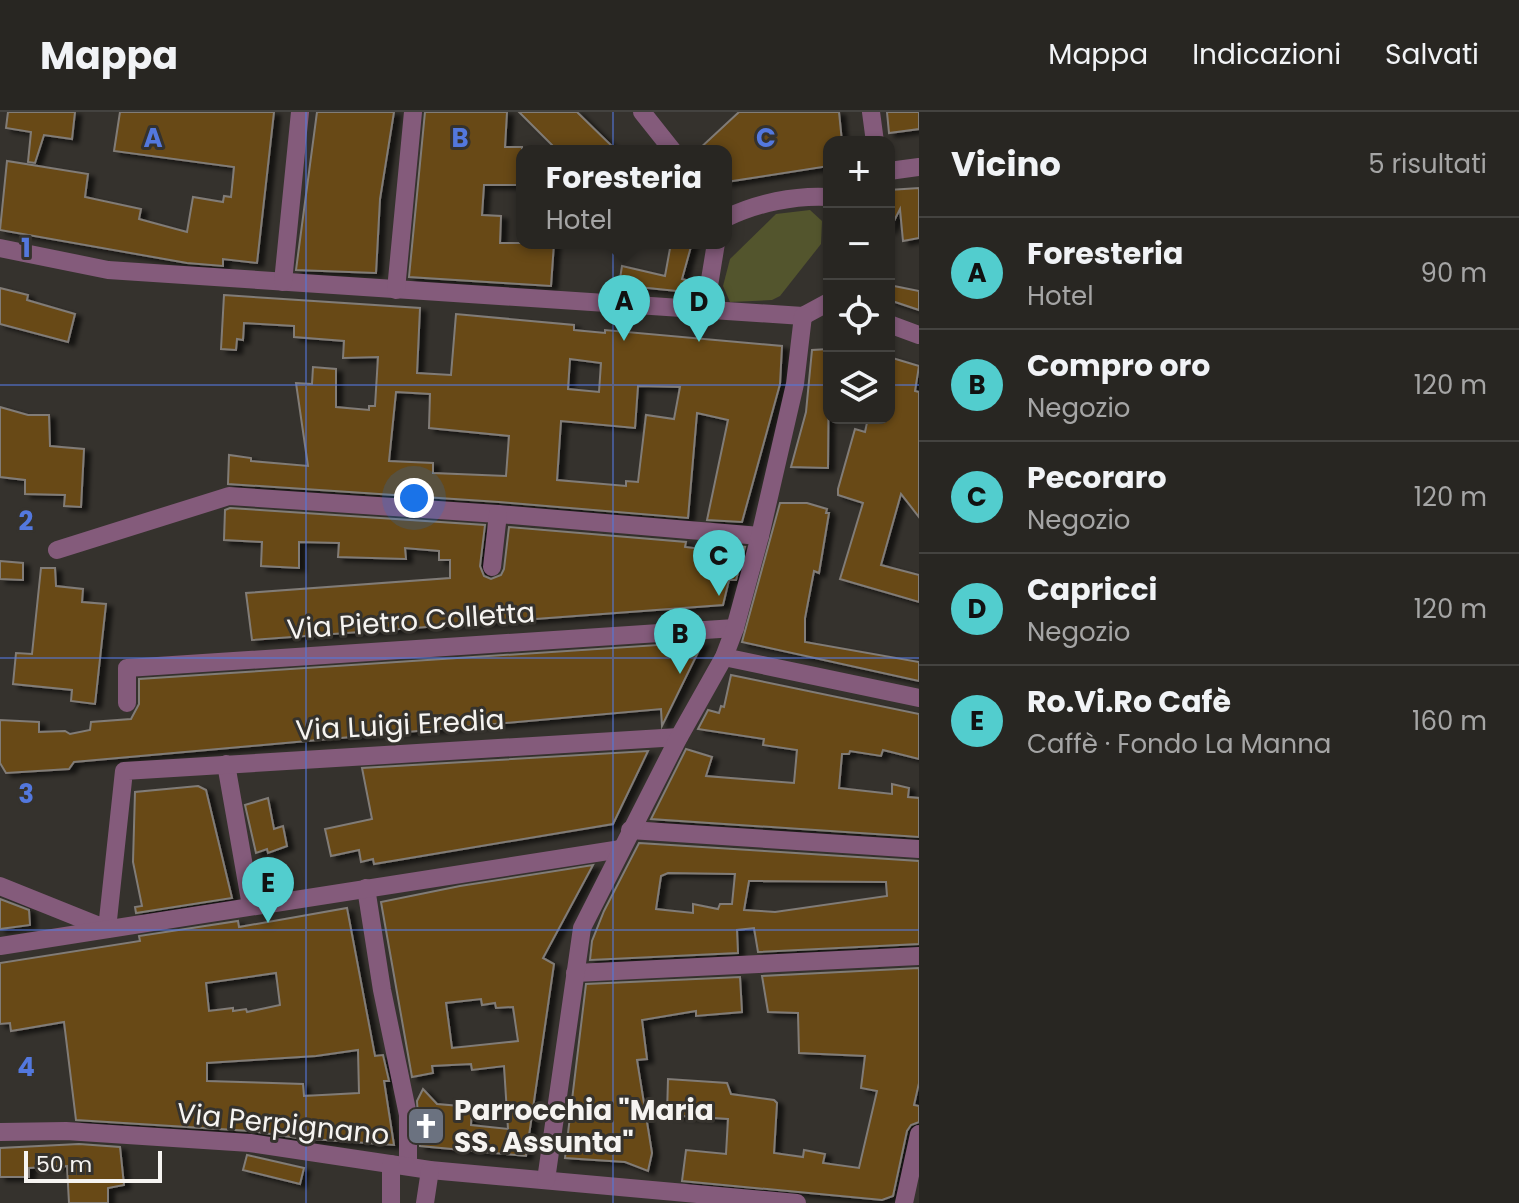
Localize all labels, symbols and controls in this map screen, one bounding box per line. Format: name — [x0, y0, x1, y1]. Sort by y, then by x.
text: Mappa — [40, 29, 178, 82]
text: Mappa — [1048, 35, 1148, 74]
text: Indicazioni — [1192, 35, 1341, 74]
text: Salvati — [1385, 35, 1479, 74]
text: A — [143, 120, 163, 156]
text: B — [451, 120, 469, 156]
text: C — [756, 120, 776, 156]
map controls — [823, 136, 895, 424]
button: + — [823, 136, 895, 208]
text: Vicino — [951, 140, 1061, 188]
popup — [516, 145, 732, 249]
text: 5 risultati — [1368, 146, 1487, 182]
text: Foresteria — [546, 156, 702, 199]
text: Hotel — [546, 202, 612, 238]
button: − — [823, 208, 895, 280]
text: 1 — [21, 230, 31, 266]
text: Foresteria — [1027, 232, 1183, 275]
text: A — [967, 255, 987, 291]
text: 90 m — [1421, 255, 1487, 291]
pin: A — [598, 275, 650, 341]
pin: D — [673, 276, 725, 342]
text: Hotel — [1027, 278, 1094, 314]
button: locate — [823, 280, 895, 352]
text: Compro oro — [1027, 344, 1210, 387]
button: layers — [823, 352, 895, 424]
text: B — [968, 367, 986, 403]
text: 120 m — [1414, 367, 1487, 403]
text: Negozio — [1027, 390, 1130, 426]
text: Pecoraro — [1027, 456, 1167, 499]
your location — [394, 478, 434, 518]
text: C — [967, 479, 987, 515]
text: 120 m — [1414, 479, 1487, 515]
text: Negozio — [1027, 502, 1130, 538]
text: 2 — [19, 503, 34, 539]
pin: C — [693, 530, 745, 596]
text: Capricci — [1027, 568, 1157, 611]
text: D — [968, 591, 986, 627]
text: 120 m — [1414, 591, 1487, 627]
street label: Via Pietro Colletta — [286, 593, 536, 649]
pin: B — [654, 608, 706, 674]
text: Negozio — [1027, 614, 1130, 650]
text: Ro.Vi.Ro Cafè — [1027, 680, 1231, 723]
street label: Via Luigi Eredia — [294, 700, 506, 750]
text: E — [970, 703, 984, 739]
text: 160 m — [1412, 703, 1487, 739]
text: Caffè · Fondo La Manna — [1027, 726, 1331, 762]
text: 3 — [18, 776, 34, 812]
pin: E — [242, 857, 294, 923]
text: 4 — [17, 1049, 35, 1085]
place label: Parrocchia "Maria SS. Assunta" — [454, 1091, 714, 1162]
street label: Via Perpignano — [175, 1093, 391, 1155]
church icon: Parrocchia "Maria SS. Assunta" — [405, 1105, 447, 1147]
scale bar — [24, 1147, 162, 1183]
text: 50 m — [36, 1149, 92, 1180]

